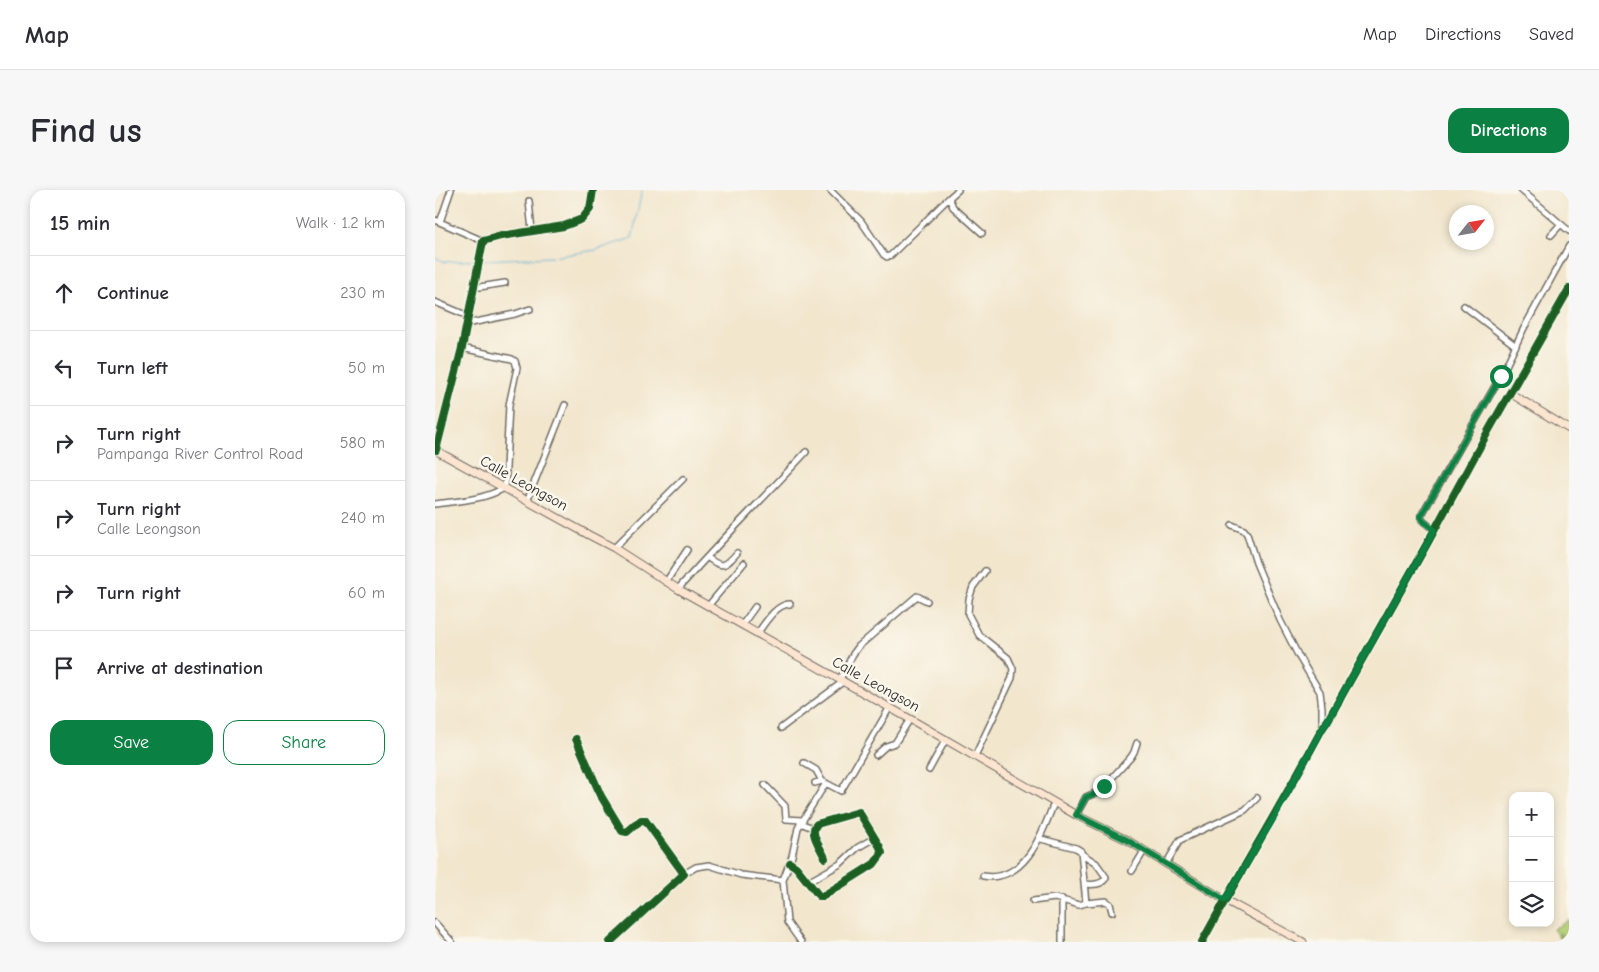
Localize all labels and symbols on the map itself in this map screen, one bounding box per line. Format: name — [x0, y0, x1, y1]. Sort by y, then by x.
north arrow — [1449, 205, 1494, 250]
route start — [1490, 365, 1513, 388]
street label: Calle Leongson — [477, 452, 571, 514]
street label: Calle Leongson — [829, 653, 923, 715]
route end — [1093, 775, 1116, 798]

